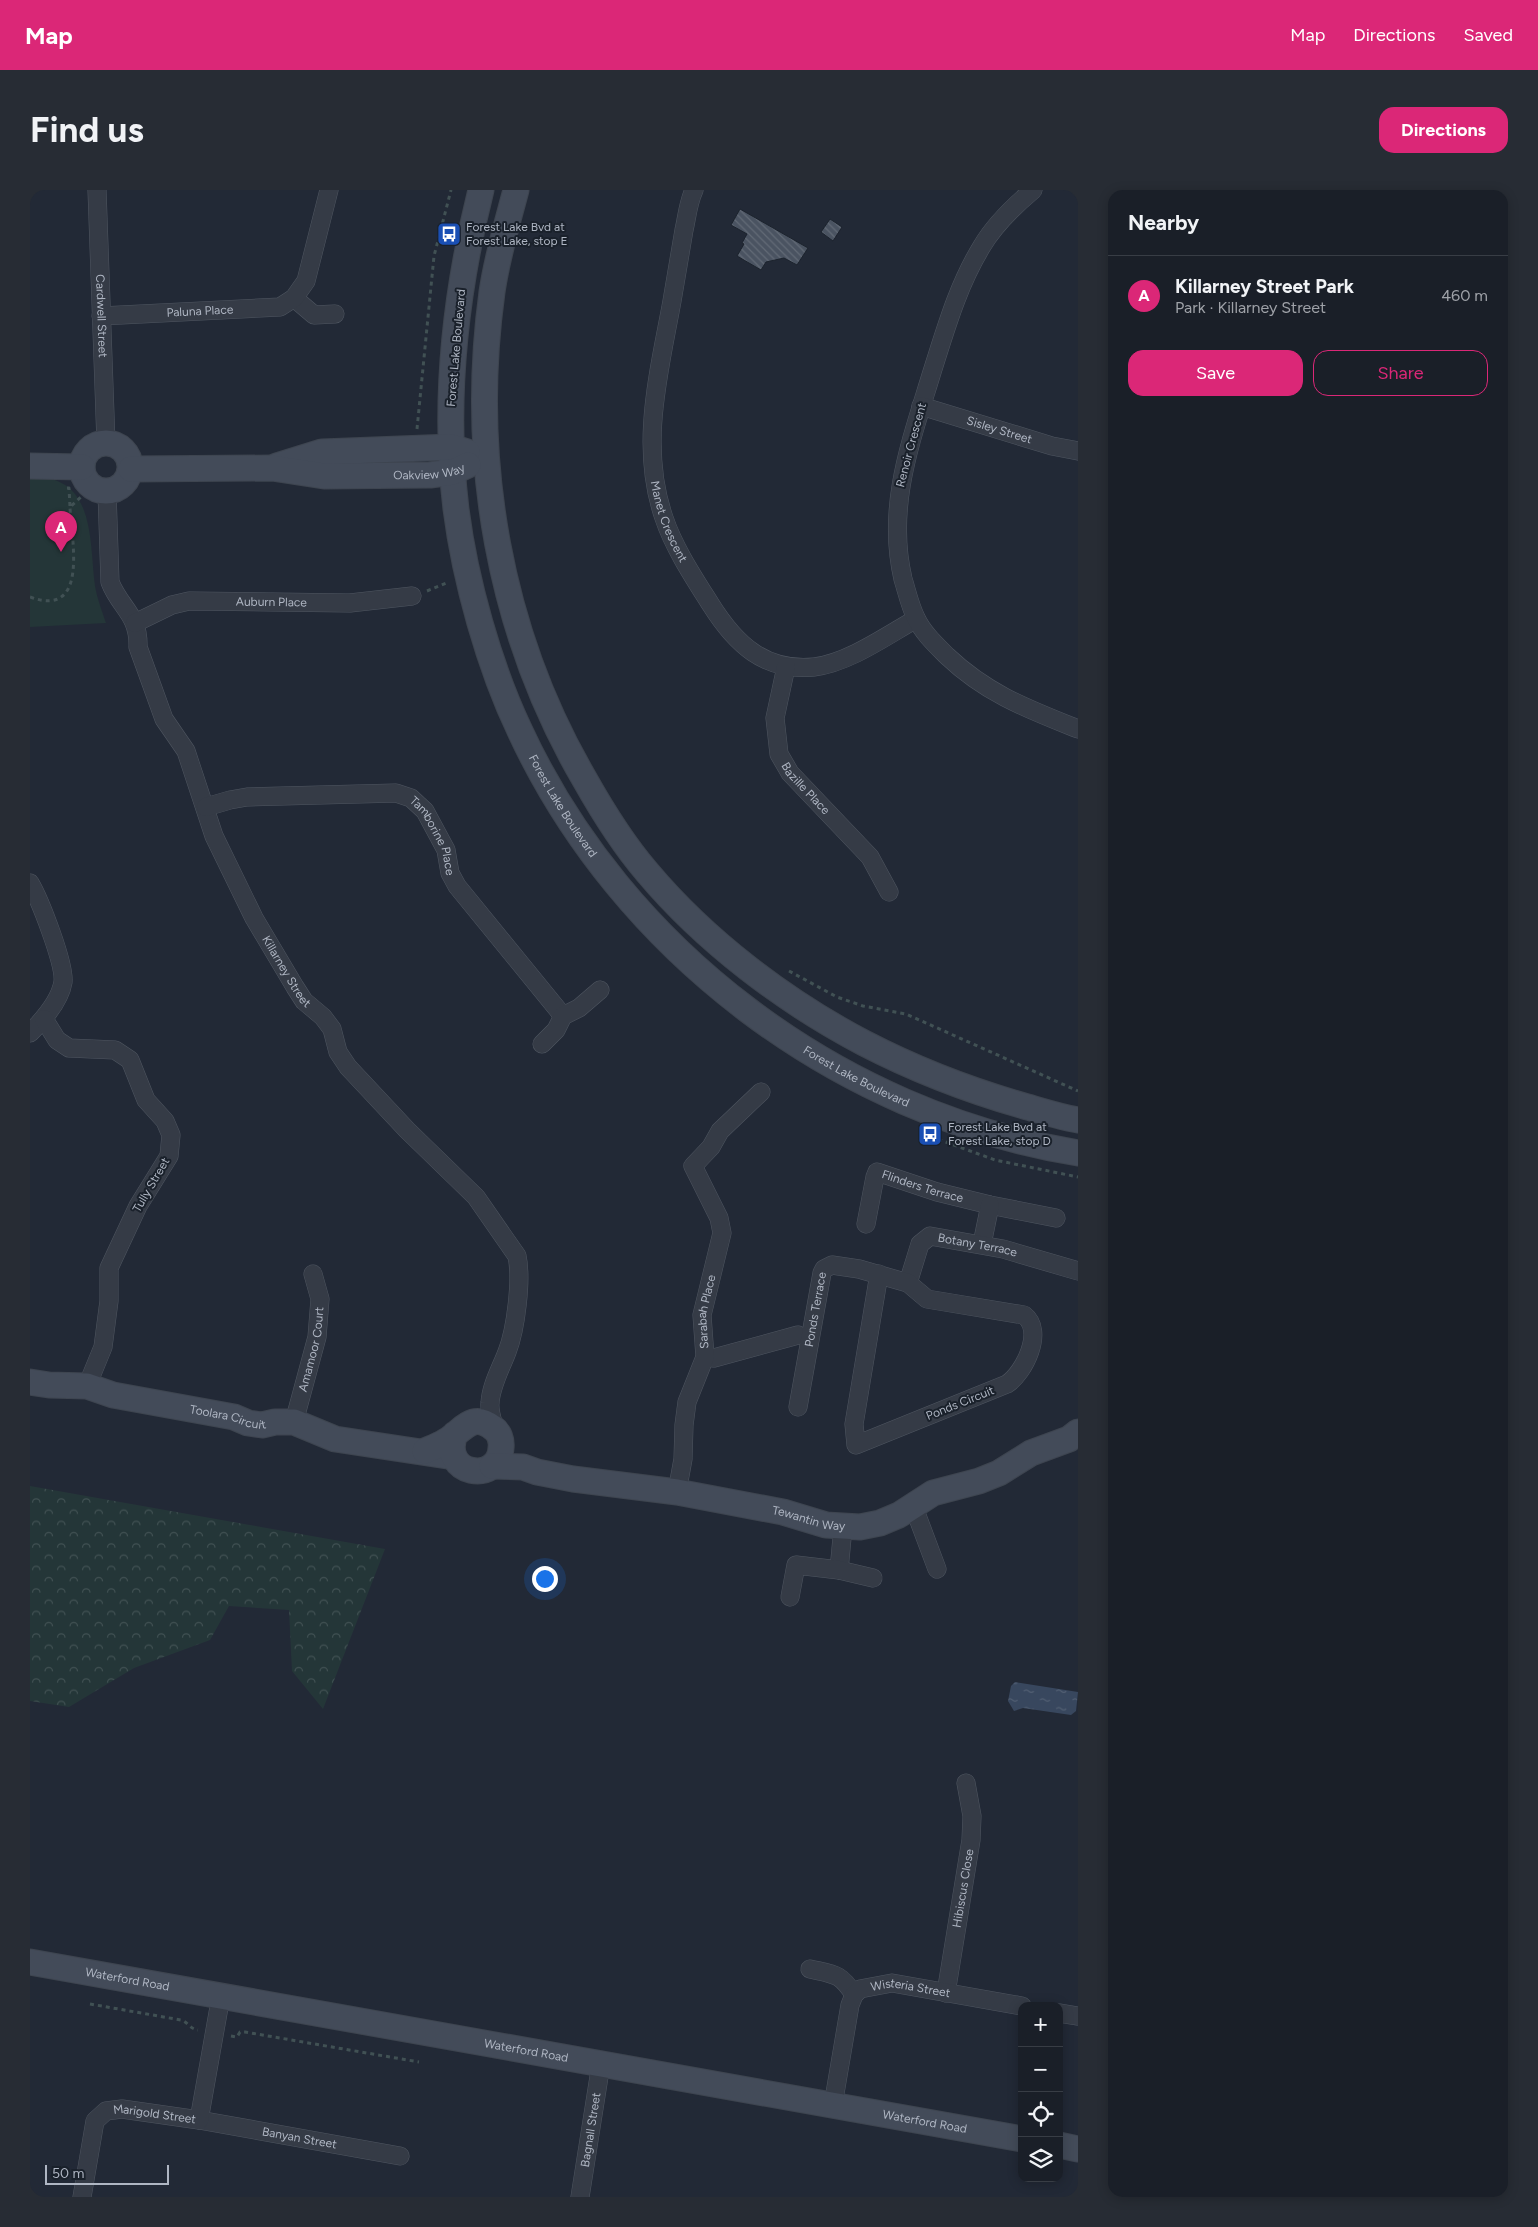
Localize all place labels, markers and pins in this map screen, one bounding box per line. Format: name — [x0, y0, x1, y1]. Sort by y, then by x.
place label: Forest Lake Bvd at Forest Lake, stop E — [466, 220, 568, 248]
bus stop icon: Forest Lake Bvd at Forest Lake, stop E — [436, 221, 462, 247]
pin: A — [45, 511, 77, 552]
place label: Forest Lake Bvd at Forest Lake, stop D — [948, 1120, 1051, 1148]
bus stop icon: Forest Lake Bvd at Forest Lake, stop D — [917, 1121, 943, 1147]

